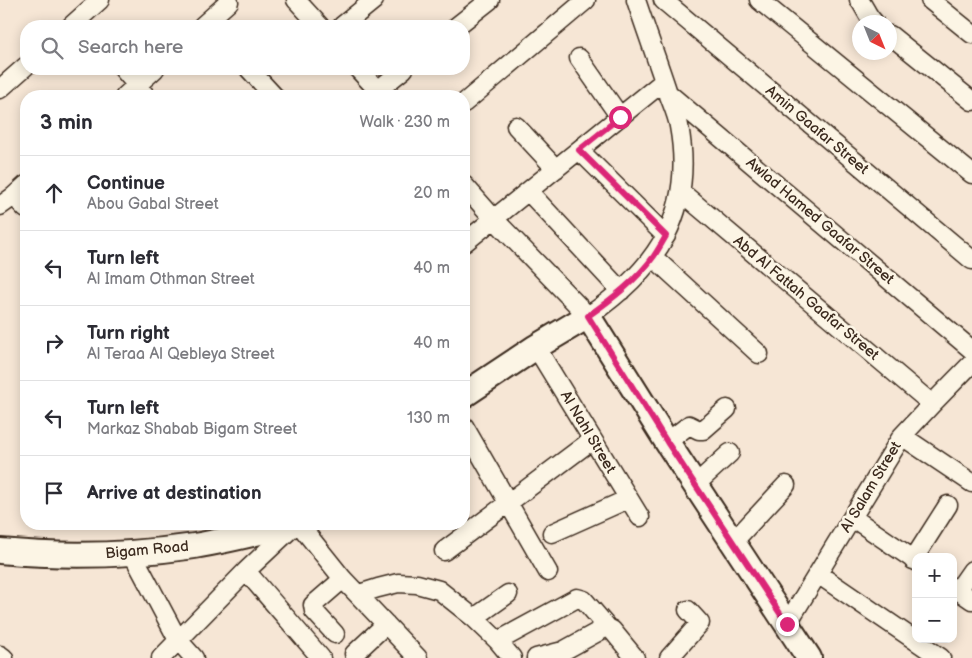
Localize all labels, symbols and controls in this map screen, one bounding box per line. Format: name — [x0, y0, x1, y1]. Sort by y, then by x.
north arrow — [852, 15, 897, 60]
search box — [20, 20, 470, 75]
icon: search — [38, 34, 66, 62]
text: Search here — [78, 36, 183, 59]
street label: Amin Gaafar Street — [762, 81, 873, 179]
route start — [609, 106, 632, 129]
text: 3 min — [40, 110, 93, 135]
text: Walk · 230 m — [360, 113, 450, 132]
street label: Awlad Hamed Gaafar Street — [742, 153, 898, 289]
text: Continue — [87, 172, 165, 195]
icon: ahead — [40, 179, 68, 207]
text: 20 m — [414, 184, 450, 203]
text: Abou Gabal Street — [87, 195, 219, 214]
street label: Abd Al Fattah Gaafar Street — [729, 231, 883, 365]
text: Turn left — [87, 247, 159, 270]
icon: left — [40, 254, 68, 282]
text: 40 m — [413, 259, 450, 278]
text: Al Imam Othman Street — [87, 270, 255, 289]
text: Turn right — [87, 322, 170, 345]
icon: right — [40, 329, 68, 357]
text: 40 m — [413, 334, 450, 353]
text: Al Teraa Al Qebleya Street — [87, 345, 275, 364]
street label: Al Nahl Street — [556, 387, 620, 477]
text: Turn left — [87, 397, 159, 420]
icon: left — [40, 404, 68, 432]
text: 130 m — [407, 409, 450, 428]
text: Markaz Shabab Bigam Street — [87, 420, 297, 439]
street label: Al Salam Street — [836, 438, 906, 536]
icon: arrive — [40, 479, 68, 507]
text: Arrive at destination — [87, 482, 262, 505]
street label: Bigam Road — [104, 537, 190, 563]
map controls — [912, 553, 957, 643]
button: + — [912, 553, 957, 598]
button: − — [912, 598, 957, 643]
route end — [776, 613, 799, 636]

